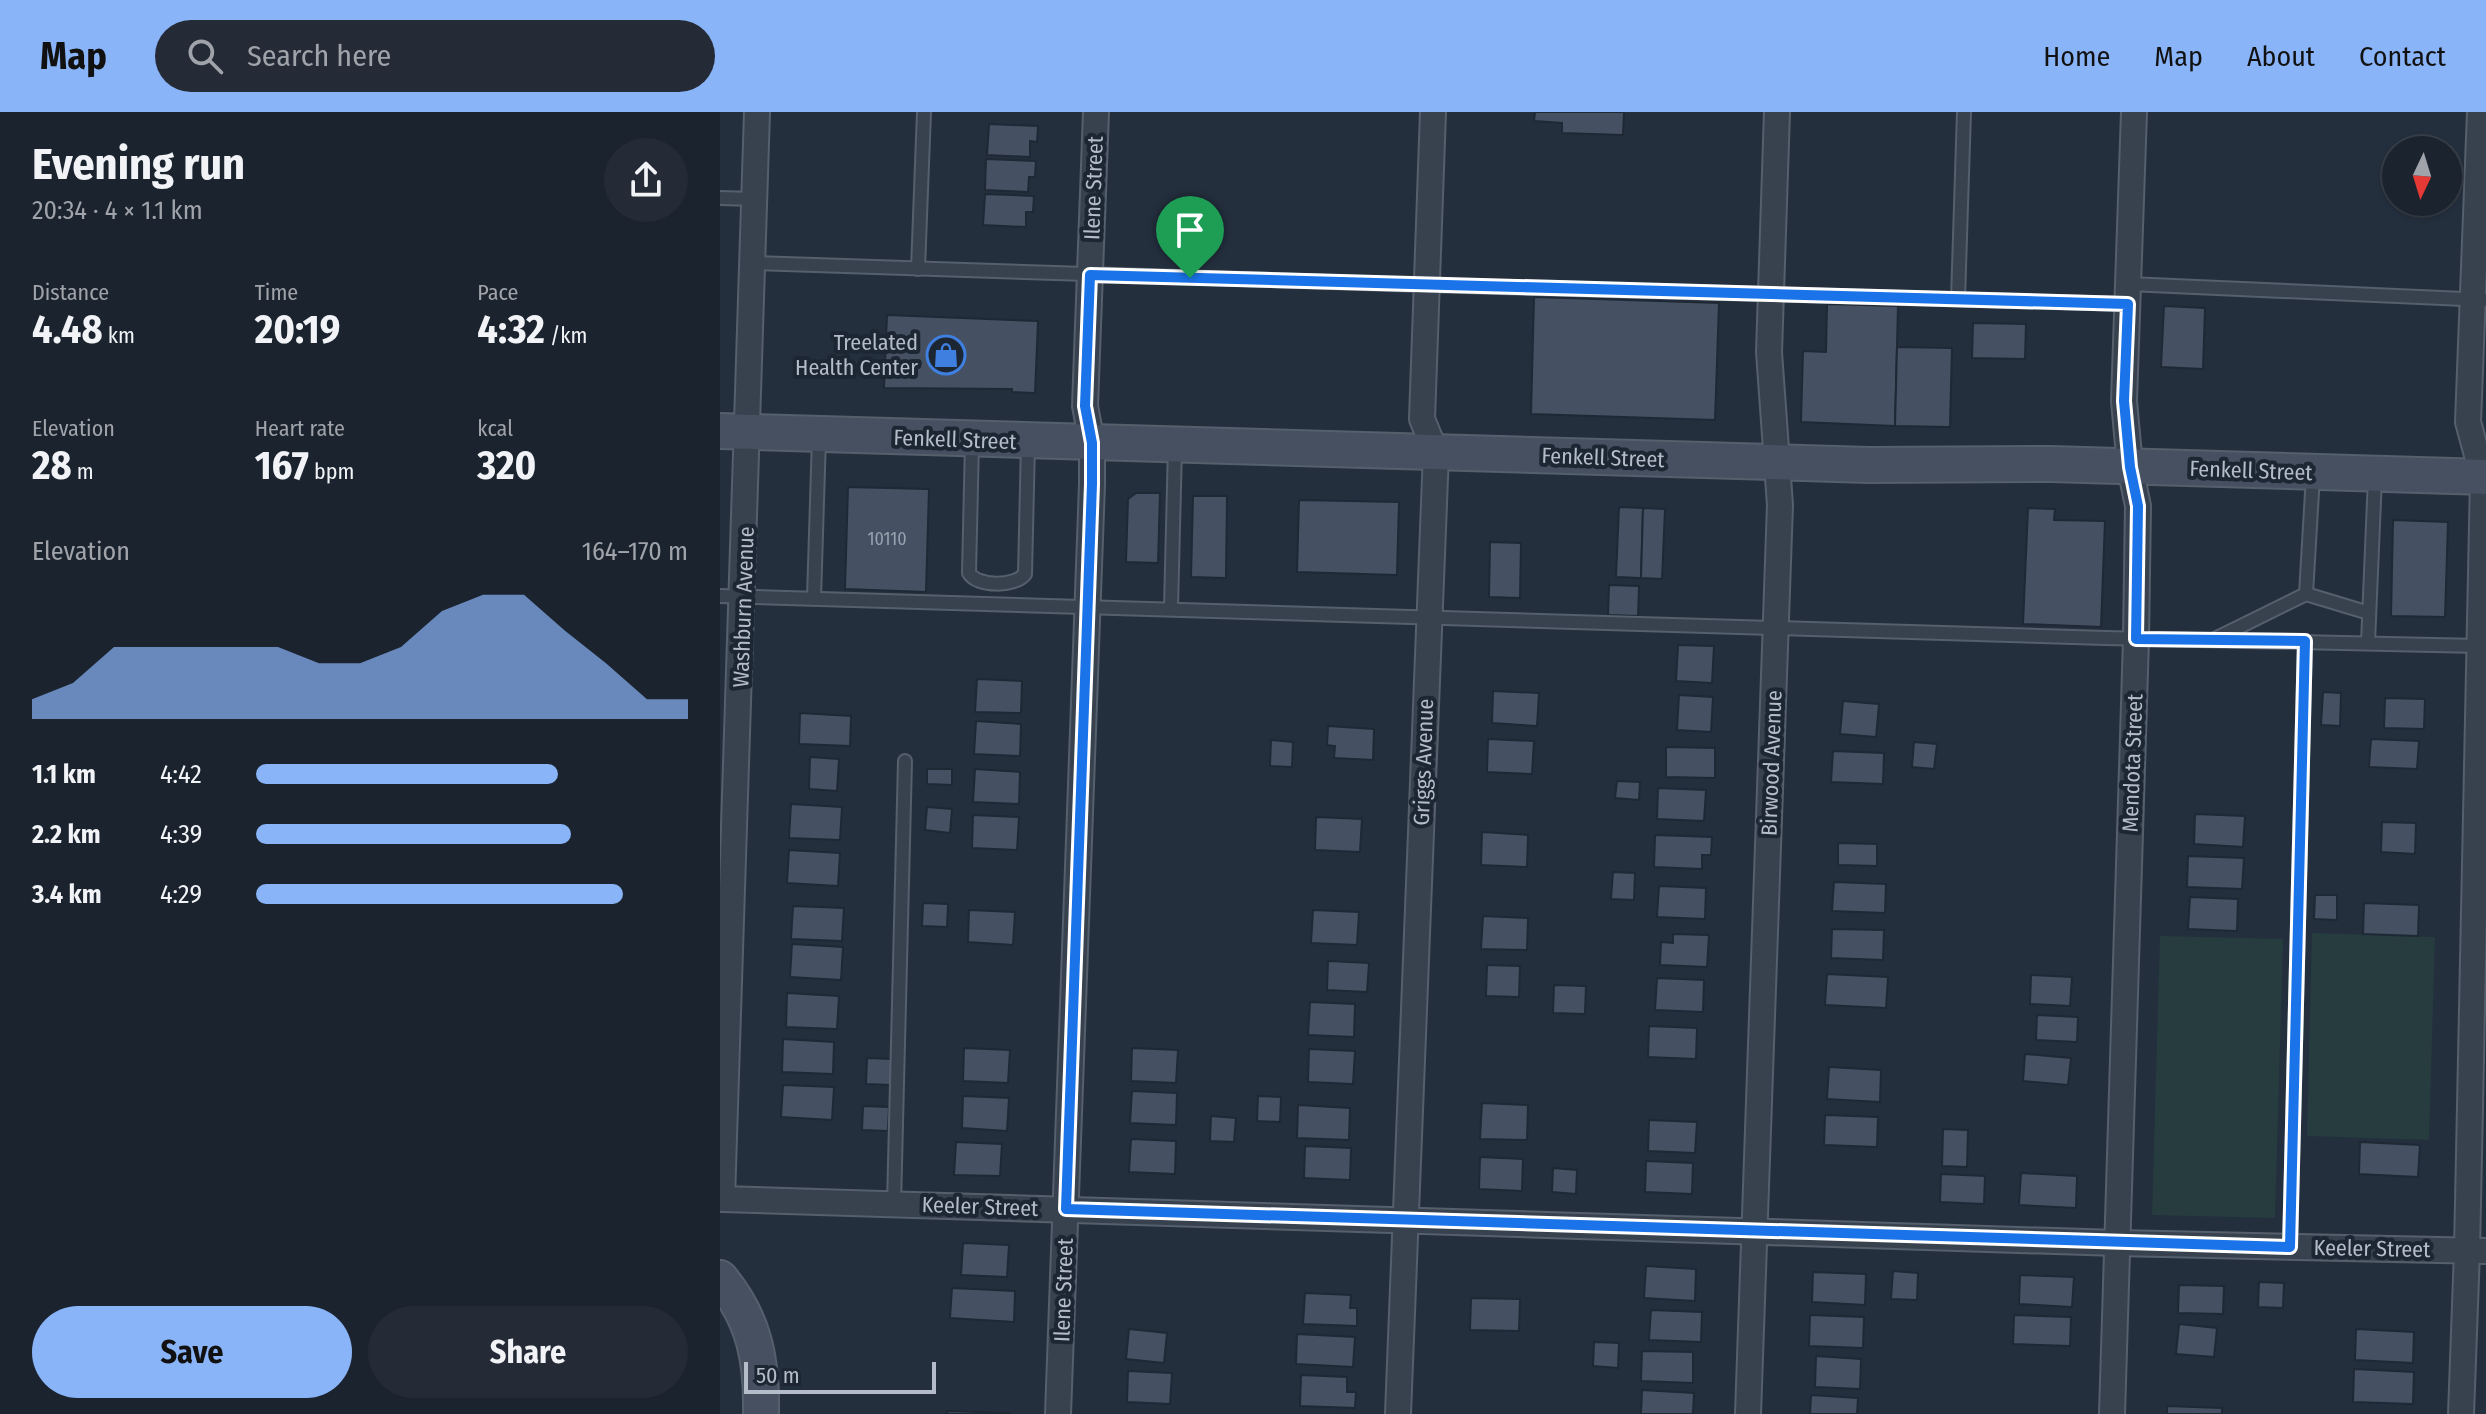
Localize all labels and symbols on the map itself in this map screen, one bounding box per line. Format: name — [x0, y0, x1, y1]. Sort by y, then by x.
street label: Ilene Street — [1078, 135, 1109, 240]
north arrow — [2382, 136, 2462, 216]
pin — [1156, 196, 1224, 278]
place label: Treelated Health Center — [795, 329, 918, 381]
shop icon: Treelated Health Center — [925, 334, 967, 376]
street label: Fenkell Street — [893, 424, 1018, 455]
street label: Fenkell Street — [1541, 442, 1666, 473]
street label: Fenkell Street — [2189, 455, 2314, 486]
street label: Washburn Avenue — [727, 526, 760, 688]
house number: 10110 — [867, 528, 907, 550]
street label: Birwood Avenue — [1755, 690, 1788, 836]
street label: Mendota Street — [2117, 693, 2148, 833]
street label: Griggs Avenue — [1408, 698, 1439, 826]
street label: Keeler Street — [921, 1191, 1040, 1222]
street label: Keeler Street — [2313, 1234, 2431, 1263]
street label: Ilene Street — [1048, 1237, 1079, 1342]
scale bar — [744, 1358, 936, 1394]

